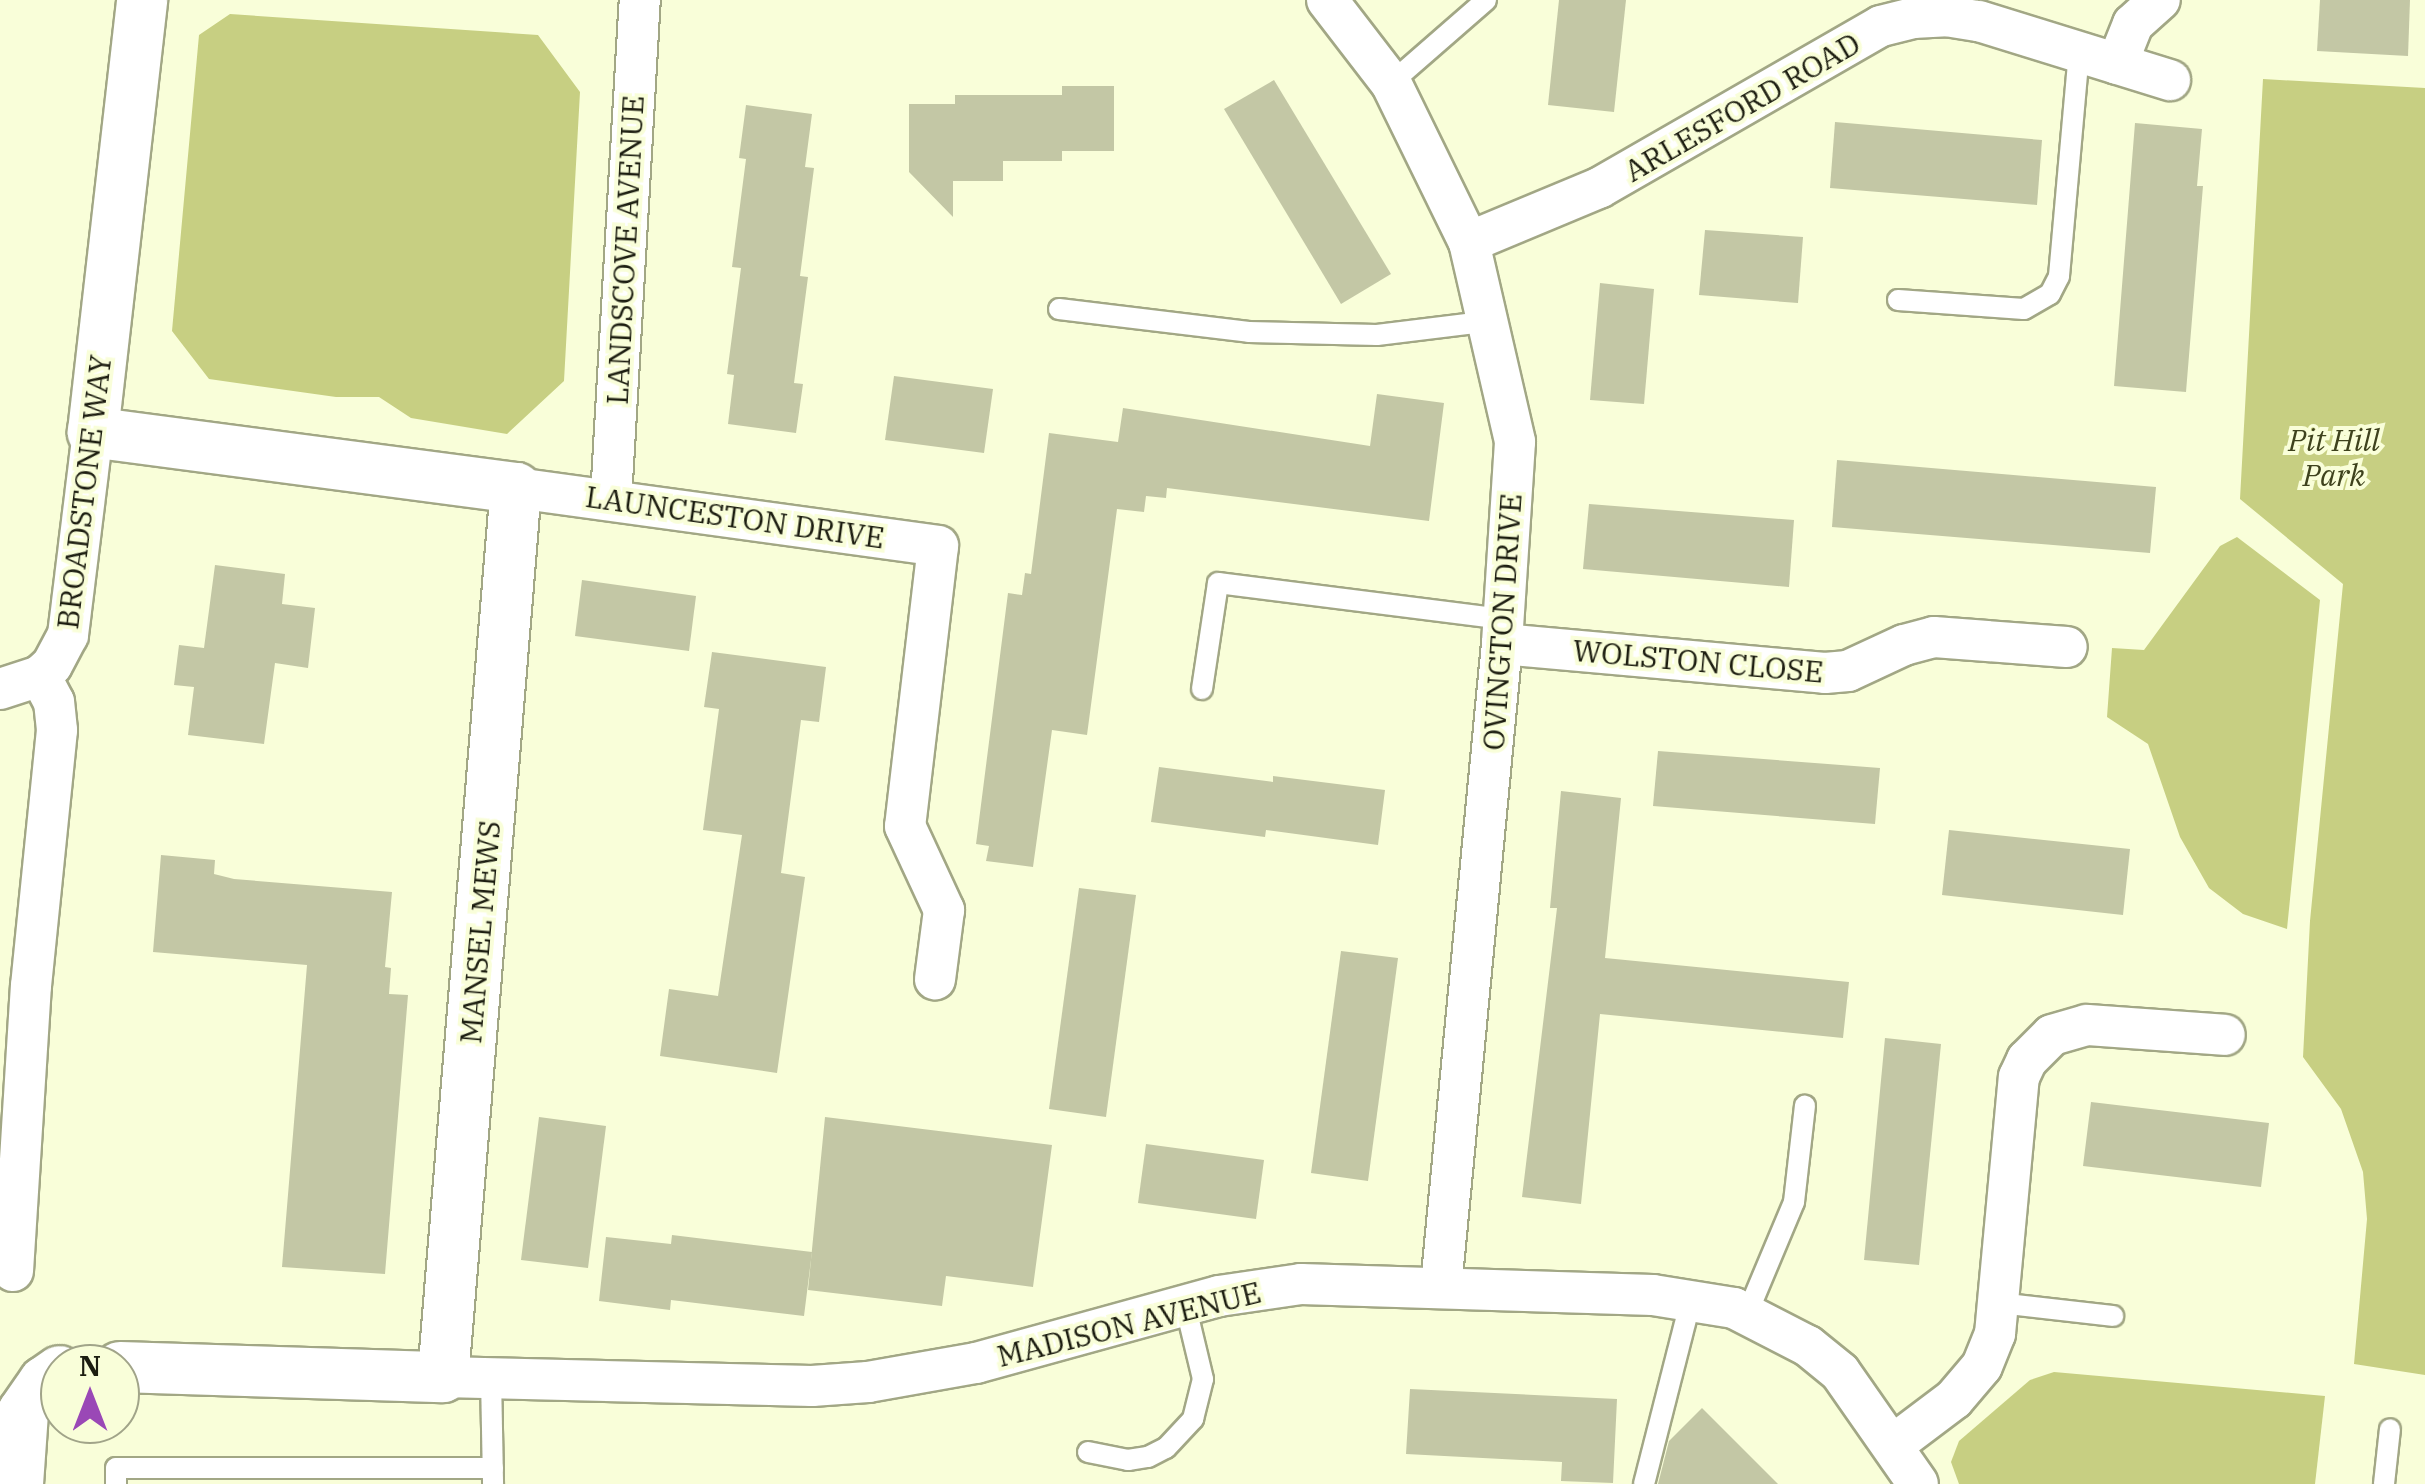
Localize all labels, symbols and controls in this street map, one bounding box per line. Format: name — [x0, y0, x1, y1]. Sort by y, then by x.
street label: ARLESFORD ROAD — [1618, 25, 1866, 189]
street label: LANDSCOVE AVENUE — [599, 94, 651, 406]
street label: BROADSTONE WAY — [49, 353, 119, 631]
park label: Pit Hill Park — [2288, 422, 2380, 492]
street label: LAUNCESTON DRIVE — [583, 478, 887, 556]
street label: OVINGTON DRIVE — [1475, 492, 1529, 752]
street label: WOLSTON CLOSE — [1571, 632, 1825, 690]
street label: MANSEL MEWS — [452, 819, 508, 1045]
street label: MADISON AVENUE — [993, 1274, 1265, 1374]
north arrow — [40, 1344, 140, 1444]
text: N — [79, 1347, 101, 1384]

